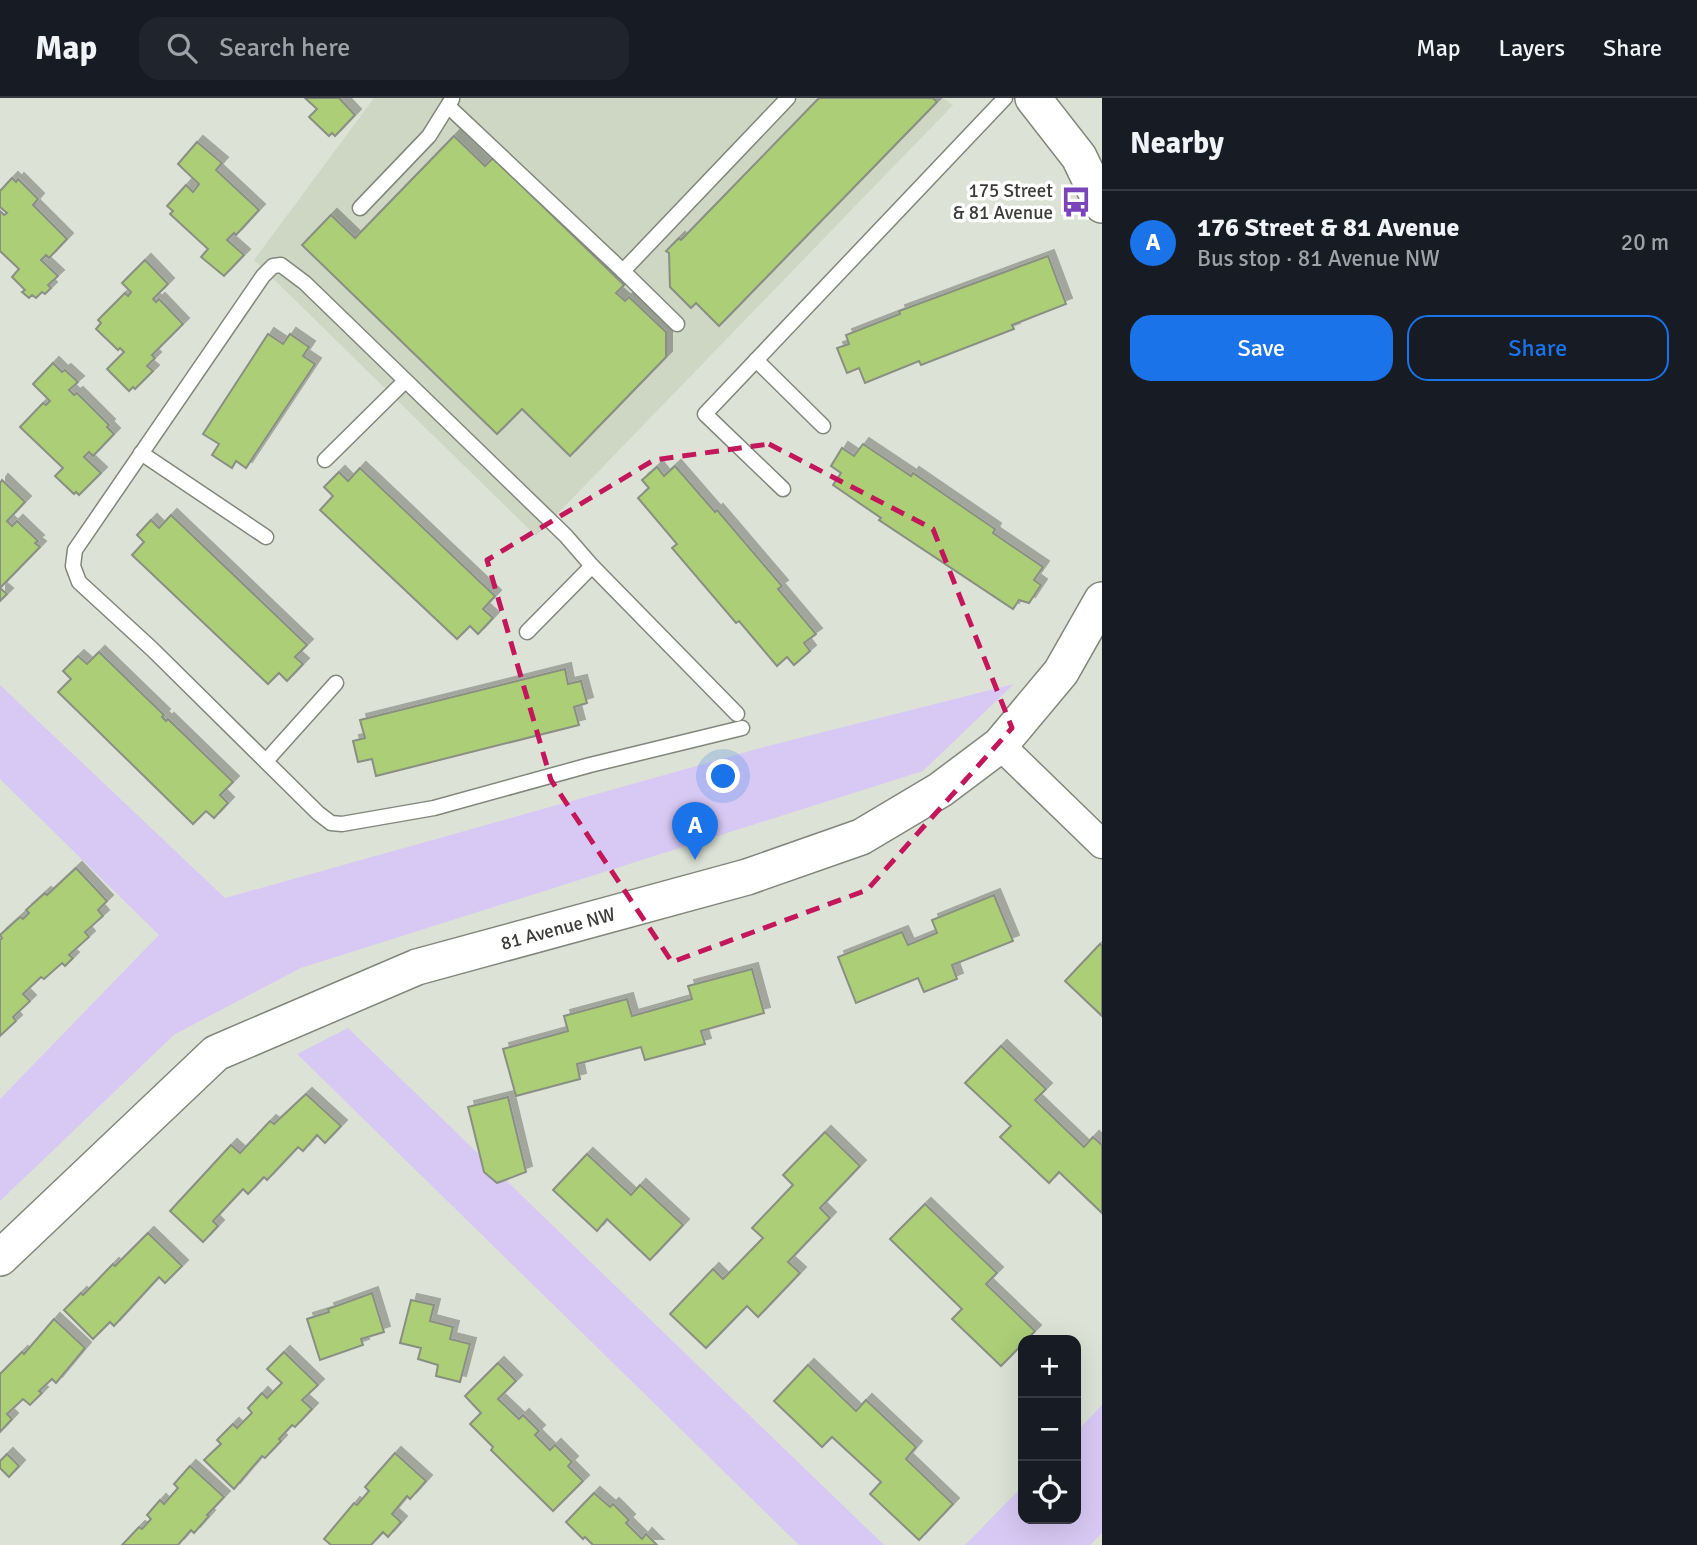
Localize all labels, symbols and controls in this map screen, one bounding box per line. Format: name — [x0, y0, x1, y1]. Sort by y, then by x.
search box — [139, 17, 629, 80]
text: Map — [35, 28, 97, 69]
icon: search — [163, 29, 201, 67]
text: Search here — [219, 32, 350, 64]
text: Map — [1416, 33, 1461, 63]
text: Layers — [1499, 33, 1565, 63]
text: Share — [1603, 33, 1662, 63]
text: Nearby — [1130, 125, 1224, 162]
place label: 175 Street & 81 Avenue — [953, 179, 1053, 225]
bus stop icon: 175 Street & 81 Avenue — [1059, 185, 1093, 219]
text: 176 Street & 81 Avenue — [1197, 212, 1459, 244]
text: A — [1146, 228, 1160, 257]
text: 20 m — [1621, 228, 1669, 257]
text: Bus stop · 81 Avenue NW — [1197, 244, 1440, 273]
button: Save — [1130, 315, 1393, 381]
button: Share — [1407, 315, 1669, 381]
your location — [706, 759, 740, 793]
pin: A — [672, 802, 718, 860]
street label: 81 Avenue NW — [498, 902, 618, 956]
map controls — [1018, 1335, 1081, 1524]
button: + — [1018, 1335, 1081, 1398]
button: − — [1018, 1398, 1081, 1461]
button: locate — [1018, 1461, 1081, 1524]

